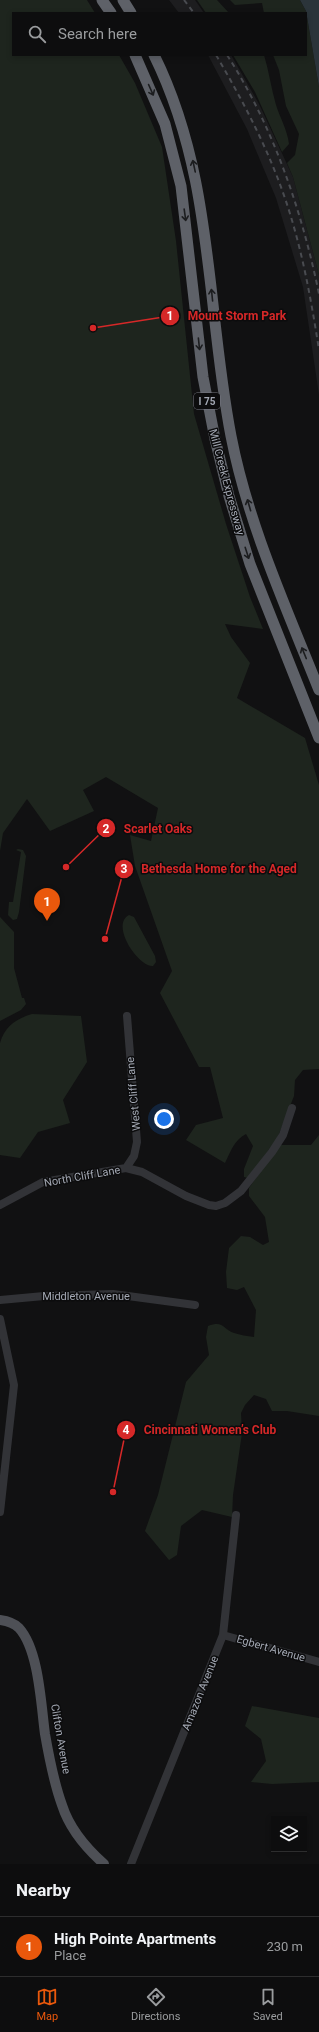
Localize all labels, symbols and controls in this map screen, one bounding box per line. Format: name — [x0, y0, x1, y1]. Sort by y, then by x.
search box — [12, 12, 307, 56]
icon: search — [26, 23, 48, 45]
text: Search here — [58, 25, 137, 43]
one-way arrow — [148, 84, 156, 96]
one-way arrow — [189, 160, 197, 173]
one-way arrow — [181, 208, 189, 221]
one-way arrow — [208, 289, 215, 302]
callout: Mount Storm Park — [160, 304, 294, 328]
text: 1 — [167, 309, 173, 323]
text: Mount Storm Park — [188, 309, 287, 323]
one-way arrow — [196, 337, 203, 350]
road number: I 75 — [194, 393, 220, 409]
street label: Mill Creek Expressway — [206, 428, 247, 537]
one-way arrow — [245, 499, 252, 512]
one-way arrow — [244, 546, 251, 559]
one-way arrow — [300, 648, 308, 660]
callout: Scarlet Oaks — [96, 816, 200, 840]
text: 2 — [103, 822, 110, 836]
text: Scarlet Oaks — [124, 822, 192, 836]
callout: Bethesda Home for the Aged — [114, 857, 305, 881]
text: 3 — [121, 862, 128, 876]
text: Bethesda Home for the Aged — [141, 862, 297, 876]
pin: 1 — [34, 888, 60, 921]
street label: West Cliff Lane — [124, 1056, 143, 1131]
your location — [154, 1109, 174, 1129]
street label: North Cliff Lane — [43, 1163, 121, 1190]
street label: Middleton Avenue — [42, 1290, 130, 1303]
callout: Cincinnati Women’s Club — [116, 1418, 284, 1442]
text: 4 — [123, 1423, 130, 1437]
text: Cincinnati Women’s Club — [144, 1423, 277, 1437]
street label: Egbert Avenue — [235, 1632, 307, 1665]
street label: Amazon Avenue — [180, 1654, 221, 1732]
street label: Clifton Avenue — [48, 1703, 73, 1775]
map controls — [271, 1816, 307, 1852]
button: layers — [271, 1816, 307, 1852]
text: Nearby — [16, 1880, 71, 1900]
text: High Pointe Apartments — [54, 1930, 216, 1948]
text: 1 — [25, 1939, 33, 1954]
text: 230 m — [266, 1939, 303, 1954]
text: Place — [54, 1948, 86, 1963]
tab: Map — [36, 1986, 58, 2023]
tab: Directions — [131, 1986, 180, 2023]
tab: Saved — [253, 1986, 283, 2023]

